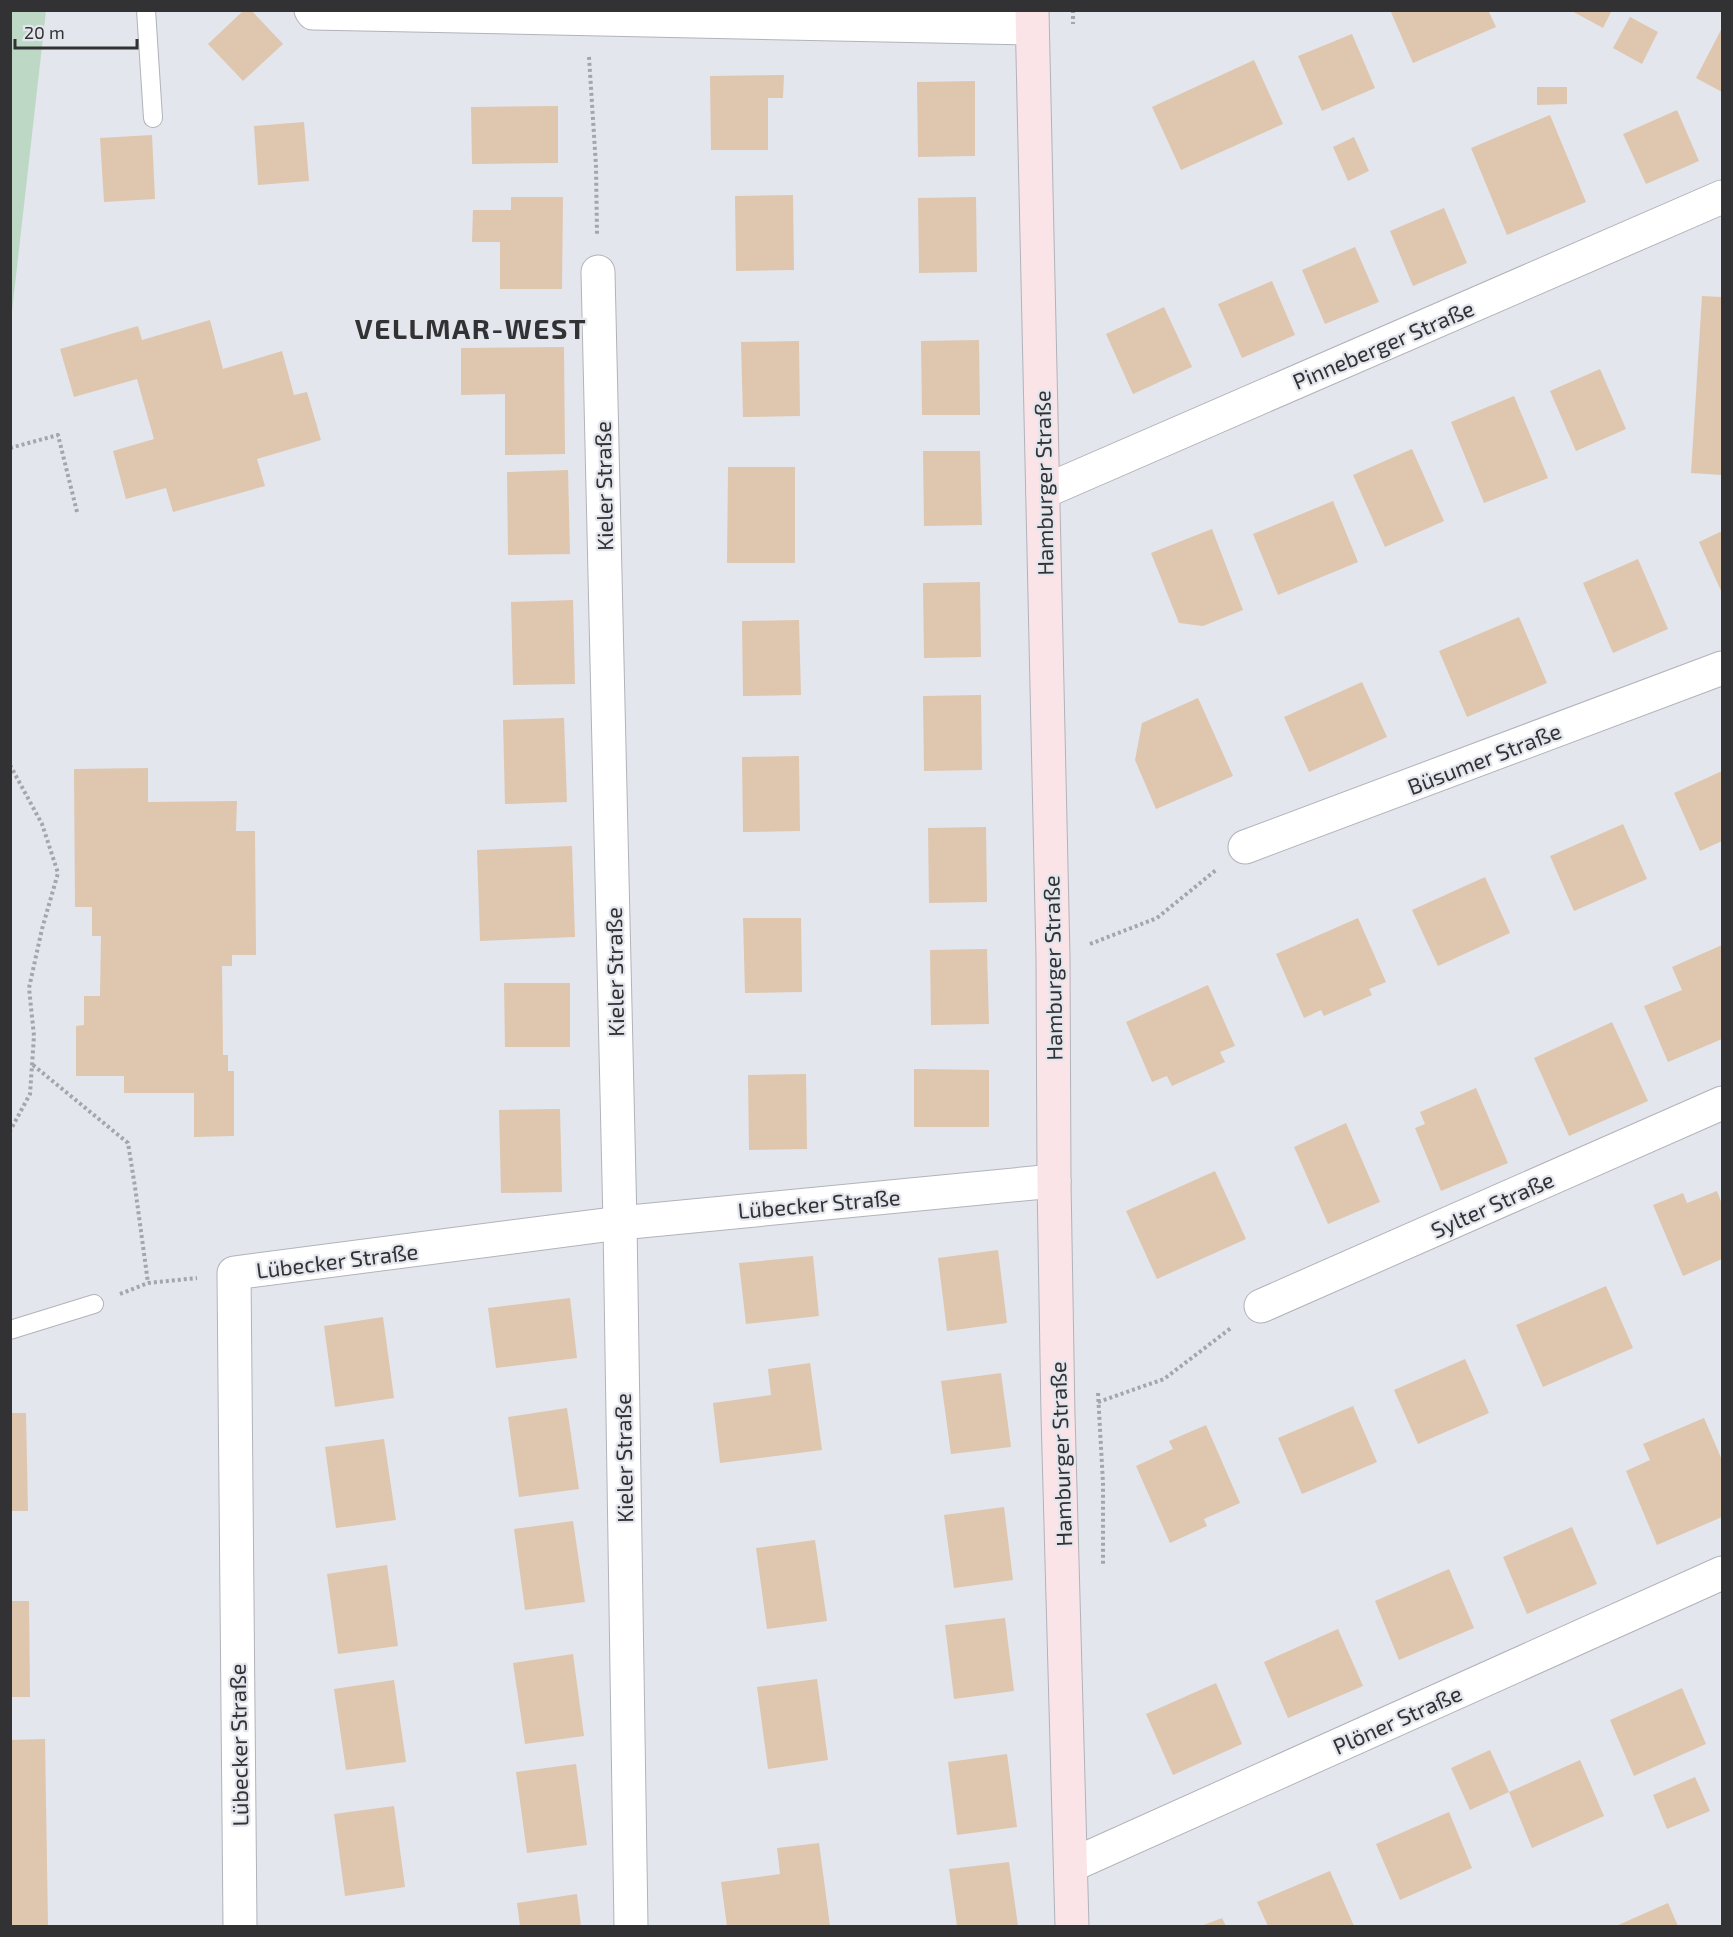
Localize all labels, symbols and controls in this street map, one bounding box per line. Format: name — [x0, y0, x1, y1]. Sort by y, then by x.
scale bar — [15, 12, 136, 50]
text: 20 m — [24, 21, 65, 43]
street label: Pinneberger Straße — [1288, 294, 1478, 394]
district label: VELLMAR-WEST — [355, 311, 587, 345]
street label: Hamburger Straße — [1028, 390, 1058, 576]
street label: Kieler Straße — [589, 421, 617, 551]
street label: Büsumer Straße — [1404, 717, 1564, 799]
street label: Hamburger Straße — [1037, 875, 1067, 1061]
street label: Kieler Straße — [600, 907, 628, 1037]
street label: Sylter Straße — [1427, 1165, 1557, 1243]
street label: Lübecker Straße — [737, 1183, 901, 1223]
street label: Lübecker Straße — [254, 1237, 420, 1283]
street label: Hamburger Straße — [1044, 1361, 1076, 1547]
street label: Kieler Straße — [609, 1393, 637, 1523]
street label: Lübecker Straße — [224, 1663, 252, 1827]
street label: Plöner Straße — [1329, 1679, 1465, 1759]

